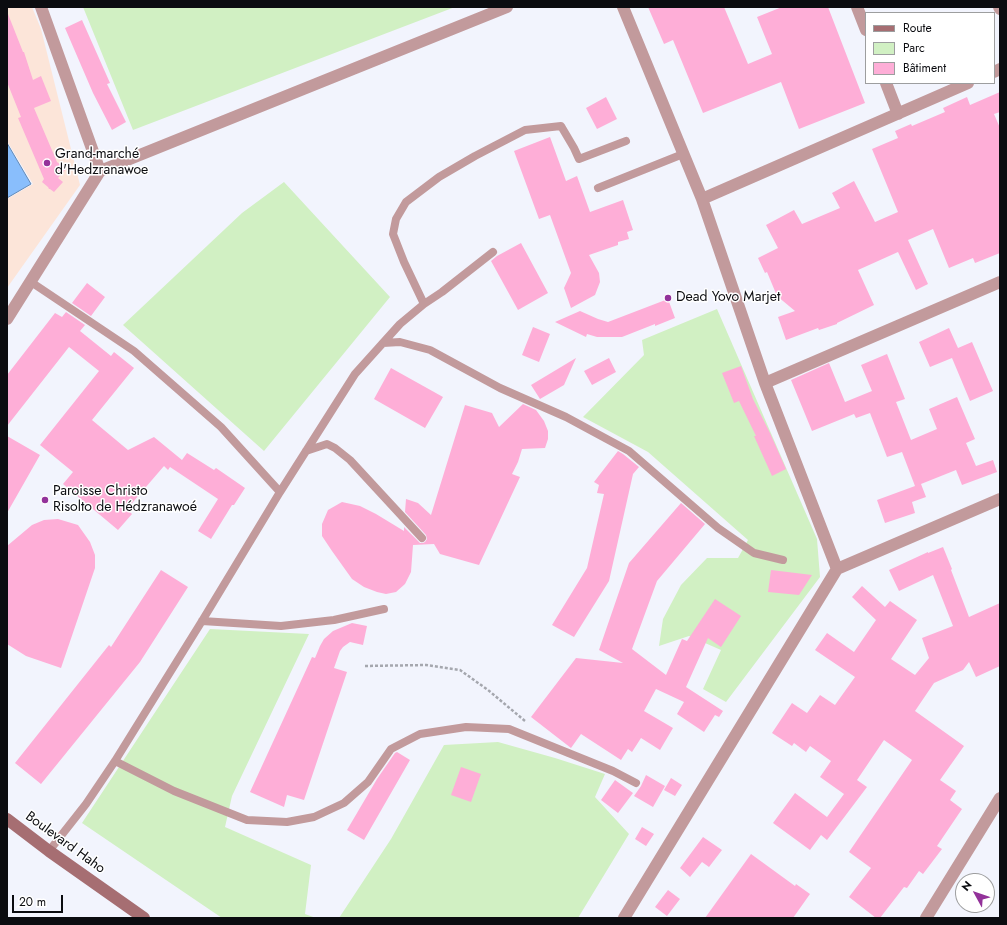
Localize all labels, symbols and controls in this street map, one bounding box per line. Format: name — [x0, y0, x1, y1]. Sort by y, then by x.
legend — [865, 12, 995, 84]
text: Route — [903, 19, 932, 37]
text: Parc — [903, 39, 925, 57]
text: Bâtiment — [903, 59, 946, 77]
place label: Grand-marché d'Hedzranawoe — [55, 147, 148, 180]
marker: Grand-marché d'Hedzranawoe — [42, 158, 52, 168]
place label: Dead Yovo Marjet — [676, 290, 780, 306]
marker: Dead Yovo Marjet — [663, 293, 673, 303]
place label: Paroisse Christo Risolto de Hédzranawoé — [53, 484, 197, 516]
marker: Paroisse Christo Risolto de Hédzranawoé — [40, 495, 50, 505]
street label: Boulevard Haho — [22, 808, 108, 878]
north arrow — [955, 873, 995, 913]
text: N — [958, 877, 976, 894]
scale bar — [14, 887, 65, 913]
text: 20 m — [19, 893, 46, 911]

